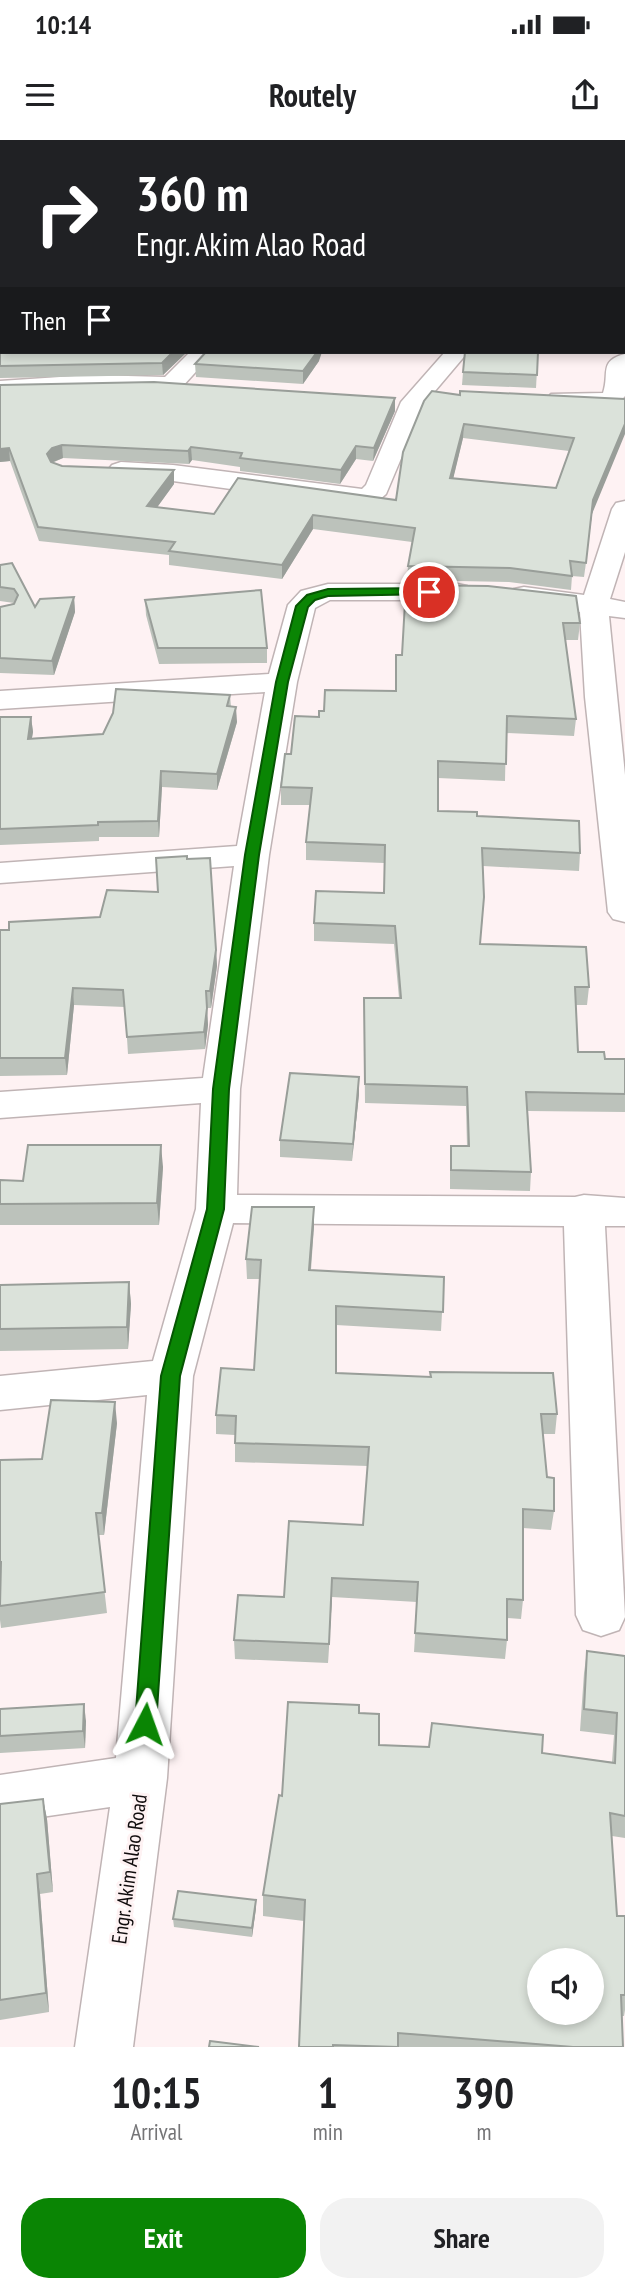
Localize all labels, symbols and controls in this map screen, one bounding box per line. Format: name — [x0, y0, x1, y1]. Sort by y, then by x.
text: 10:14 — [35, 8, 91, 41]
text: Routely — [269, 74, 356, 116]
icon: menu — [21, 76, 59, 114]
icon: share — [566, 76, 604, 114]
text: 360 m — [136, 161, 249, 225]
icon: right — [21, 168, 112, 259]
text: Engr. Akim Alao Road — [136, 223, 366, 265]
icon: arrive — [80, 301, 118, 339]
text: Then — [21, 304, 66, 337]
pin — [399, 562, 459, 622]
icon: arrive — [410, 573, 448, 611]
position arrow — [108, 1687, 182, 1761]
street label: Engr. Akim Alao Road — [105, 1792, 153, 1946]
map controls — [527, 1948, 604, 2025]
button: sound — [527, 1948, 604, 2025]
text: 10:15 — [111, 2065, 202, 2120]
text: 1 — [318, 2065, 338, 2120]
text: 390 — [454, 2065, 514, 2120]
text: Arrival — [130, 2117, 182, 2146]
text: min — [313, 2117, 343, 2146]
text: m — [476, 2117, 491, 2146]
button: Exit — [21, 2198, 306, 2278]
button: Share — [320, 2198, 604, 2278]

